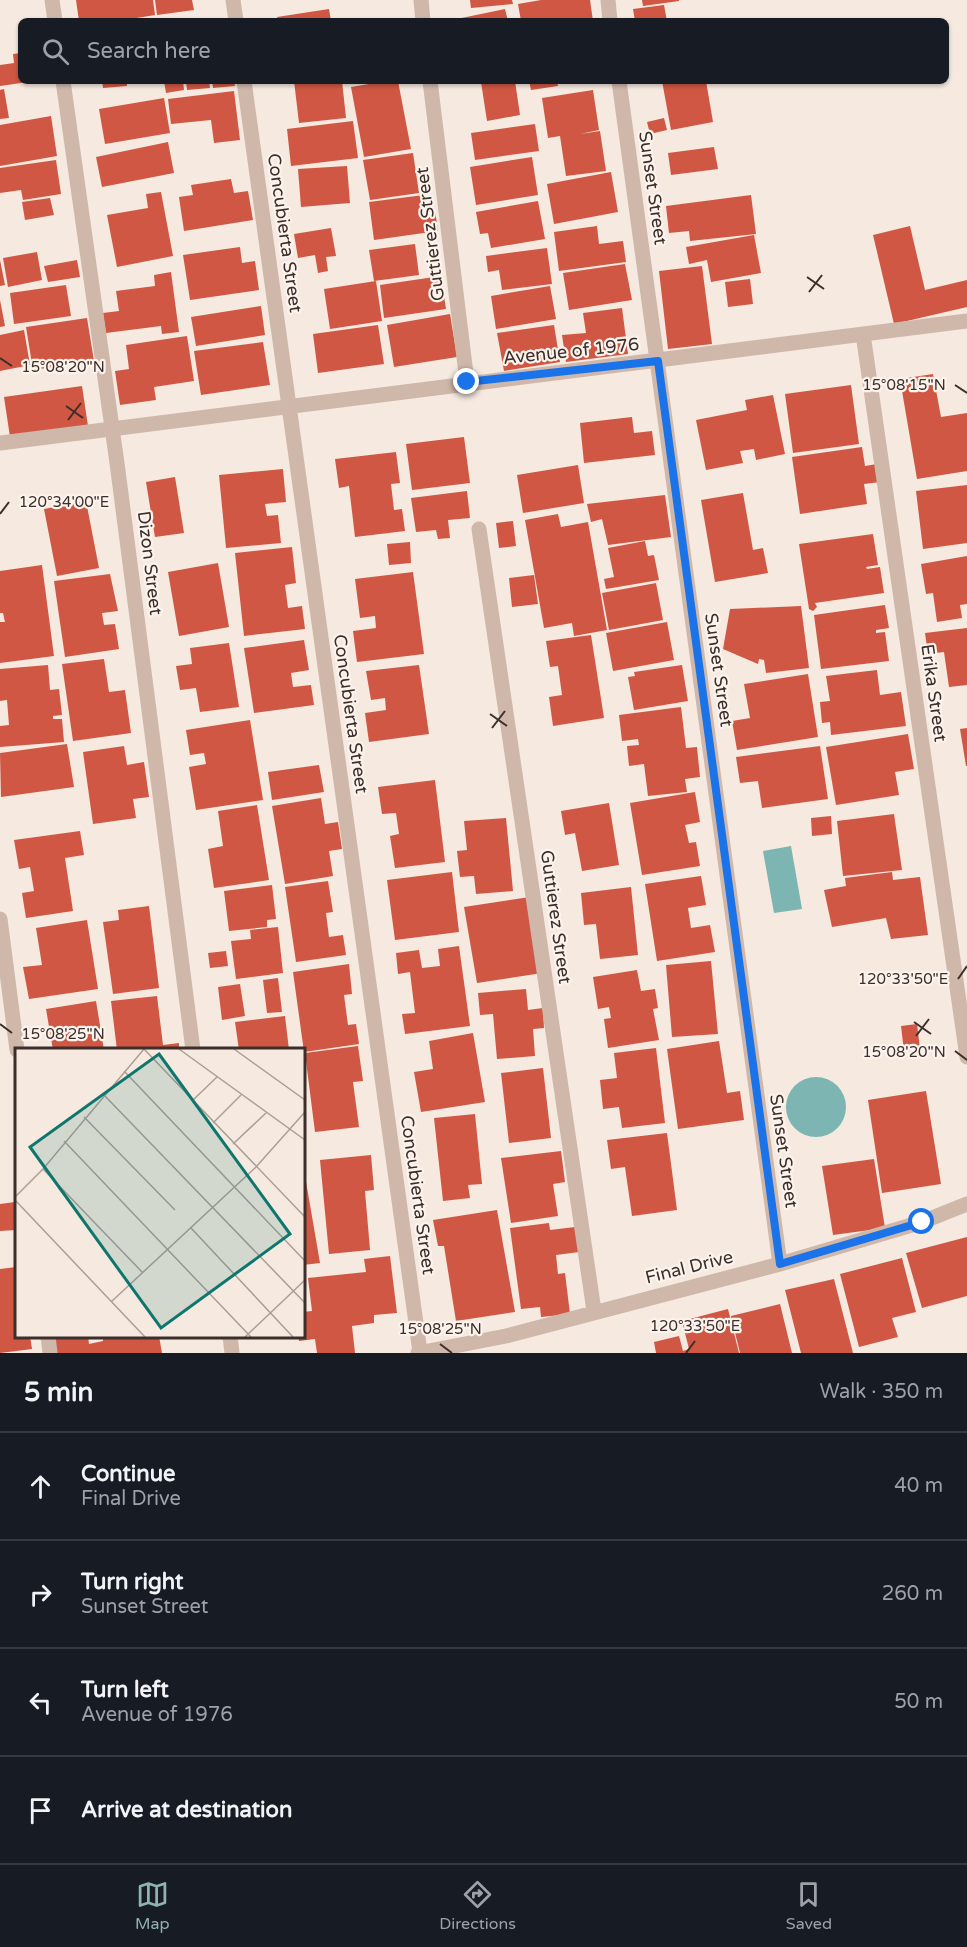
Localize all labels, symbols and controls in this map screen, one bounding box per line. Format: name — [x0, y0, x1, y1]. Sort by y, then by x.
search box — [18, 18, 949, 84]
icon: search — [39, 35, 72, 68]
text: Search here — [87, 38, 211, 64]
street label: Sunset Street — [634, 130, 672, 246]
street label: Concubierta Street — [263, 152, 307, 314]
street label: Guttierez Street — [411, 166, 449, 302]
street label: Avenue of 1976 — [502, 333, 640, 369]
text: 15°08'20"N — [21, 358, 105, 376]
route end — [453, 368, 479, 394]
text: 15°08'15"N — [862, 376, 946, 394]
text: 120°34'00"E — [19, 493, 109, 511]
street label: Dizon Street — [133, 510, 167, 616]
street label: Sunset Street — [700, 612, 738, 728]
street label: Concubierta Street — [329, 633, 373, 795]
street label: Erika Street — [916, 643, 952, 743]
street label: Guttierez Street — [536, 849, 576, 985]
text: 120°33'50"E — [858, 970, 948, 988]
text: 15°08'25"N — [21, 1025, 105, 1043]
text: 15°08'20"N — [862, 1043, 946, 1061]
inset map — [15, 1048, 304, 1338]
street label: Sunset Street — [765, 1093, 803, 1209]
street label: Concubierta Street — [396, 1114, 440, 1276]
route start — [908, 1208, 934, 1234]
street label: Final Drive — [643, 1245, 735, 1289]
text: 120°33'50"E — [650, 1317, 740, 1335]
text: 15°08'25"N — [398, 1320, 482, 1338]
text: 5 min — [24, 1377, 93, 1408]
text: Walk · 350 m — [820, 1380, 943, 1404]
text: Continue — [81, 1461, 176, 1487]
icon: ahead — [24, 1470, 57, 1503]
text: 40 m — [894, 1474, 943, 1498]
text: Final Drive — [81, 1487, 181, 1511]
text: Turn right — [81, 1569, 183, 1595]
icon: right — [24, 1578, 57, 1611]
text: 260 m — [882, 1582, 943, 1606]
text: Sunset Street — [81, 1595, 208, 1619]
text: Turn left — [81, 1677, 169, 1703]
icon: left — [24, 1686, 57, 1719]
text: 50 m — [894, 1690, 943, 1714]
text: Avenue of 1976 — [81, 1703, 233, 1727]
icon: arrive — [24, 1794, 57, 1827]
text: Arrive at destination — [81, 1797, 292, 1823]
tab: Map — [135, 1878, 169, 1934]
tab: Directions — [439, 1878, 516, 1934]
tab: Saved — [786, 1878, 832, 1934]

